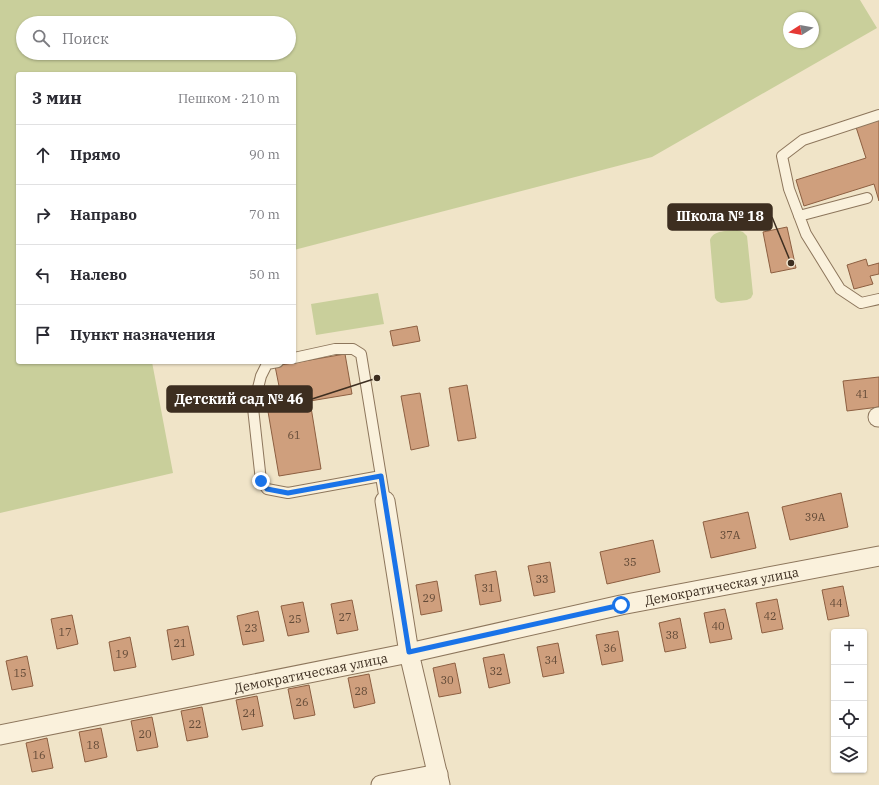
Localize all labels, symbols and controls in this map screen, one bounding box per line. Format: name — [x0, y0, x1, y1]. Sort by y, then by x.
north arrow — [783, 12, 819, 48]
search box — [16, 16, 296, 60]
icon: search — [30, 27, 52, 49]
text: Поиск — [62, 29, 109, 48]
text: 3 мин — [32, 87, 82, 109]
text: Пешком · 210 m — [178, 90, 280, 107]
icon: ahead — [32, 144, 54, 166]
text: Прямо — [70, 145, 121, 164]
text: 90 m — [249, 146, 280, 163]
icon: right — [32, 204, 54, 226]
callout: Школа № 18 — [668, 204, 772, 230]
text: Направо — [70, 205, 137, 224]
text: 70 m — [249, 206, 280, 223]
text: Школа № 18 — [676, 207, 764, 225]
icon: left — [32, 264, 54, 286]
text: Налево — [70, 265, 127, 284]
text: 50 m — [249, 266, 280, 283]
icon: arrive — [32, 324, 54, 346]
text: Пункт назначения — [70, 325, 216, 344]
callout: Детский сад № 46 — [167, 386, 312, 412]
house number: 41 — [855, 387, 869, 401]
text: Детский сад № 46 — [175, 390, 303, 408]
house number: 61 — [287, 428, 301, 442]
route end — [252, 472, 270, 490]
house number: 39А — [805, 510, 826, 524]
house number: 37А — [720, 528, 741, 542]
house number: 35 — [623, 555, 637, 569]
street label: Демократическая улица — [643, 563, 800, 609]
house number: 33 — [535, 572, 549, 586]
house number: 31 — [481, 581, 495, 595]
house number: 29 — [422, 591, 436, 605]
route start — [612, 596, 630, 614]
house number: 44 — [829, 596, 843, 610]
house number: 42 — [763, 609, 777, 623]
house number: 27 — [338, 610, 352, 624]
house number: 25 — [288, 612, 302, 626]
house number: 40 — [711, 619, 725, 633]
house number: 23 — [244, 621, 258, 635]
house number: 17 — [58, 625, 72, 639]
house number: 38 — [665, 628, 679, 642]
map controls — [831, 629, 867, 773]
button: + — [831, 629, 867, 665]
house number: 21 — [173, 636, 187, 650]
house number: 36 — [603, 641, 617, 655]
house number: 19 — [115, 647, 129, 661]
street label: Демократическая улица — [233, 649, 389, 697]
house number: 34 — [544, 653, 558, 667]
house number: 32 — [489, 664, 503, 678]
button: − — [831, 665, 867, 701]
house number: 15 — [13, 666, 27, 680]
house number: 30 — [440, 673, 454, 687]
house number: 28 — [354, 684, 368, 698]
house number: 26 — [295, 695, 309, 709]
button: locate — [831, 701, 867, 737]
house number: 24 — [242, 706, 256, 720]
house number: 22 — [188, 717, 202, 731]
house number: 20 — [138, 727, 152, 741]
button: layers — [831, 737, 867, 773]
house number: 18 — [86, 738, 100, 752]
house number: 16 — [32, 748, 46, 762]

